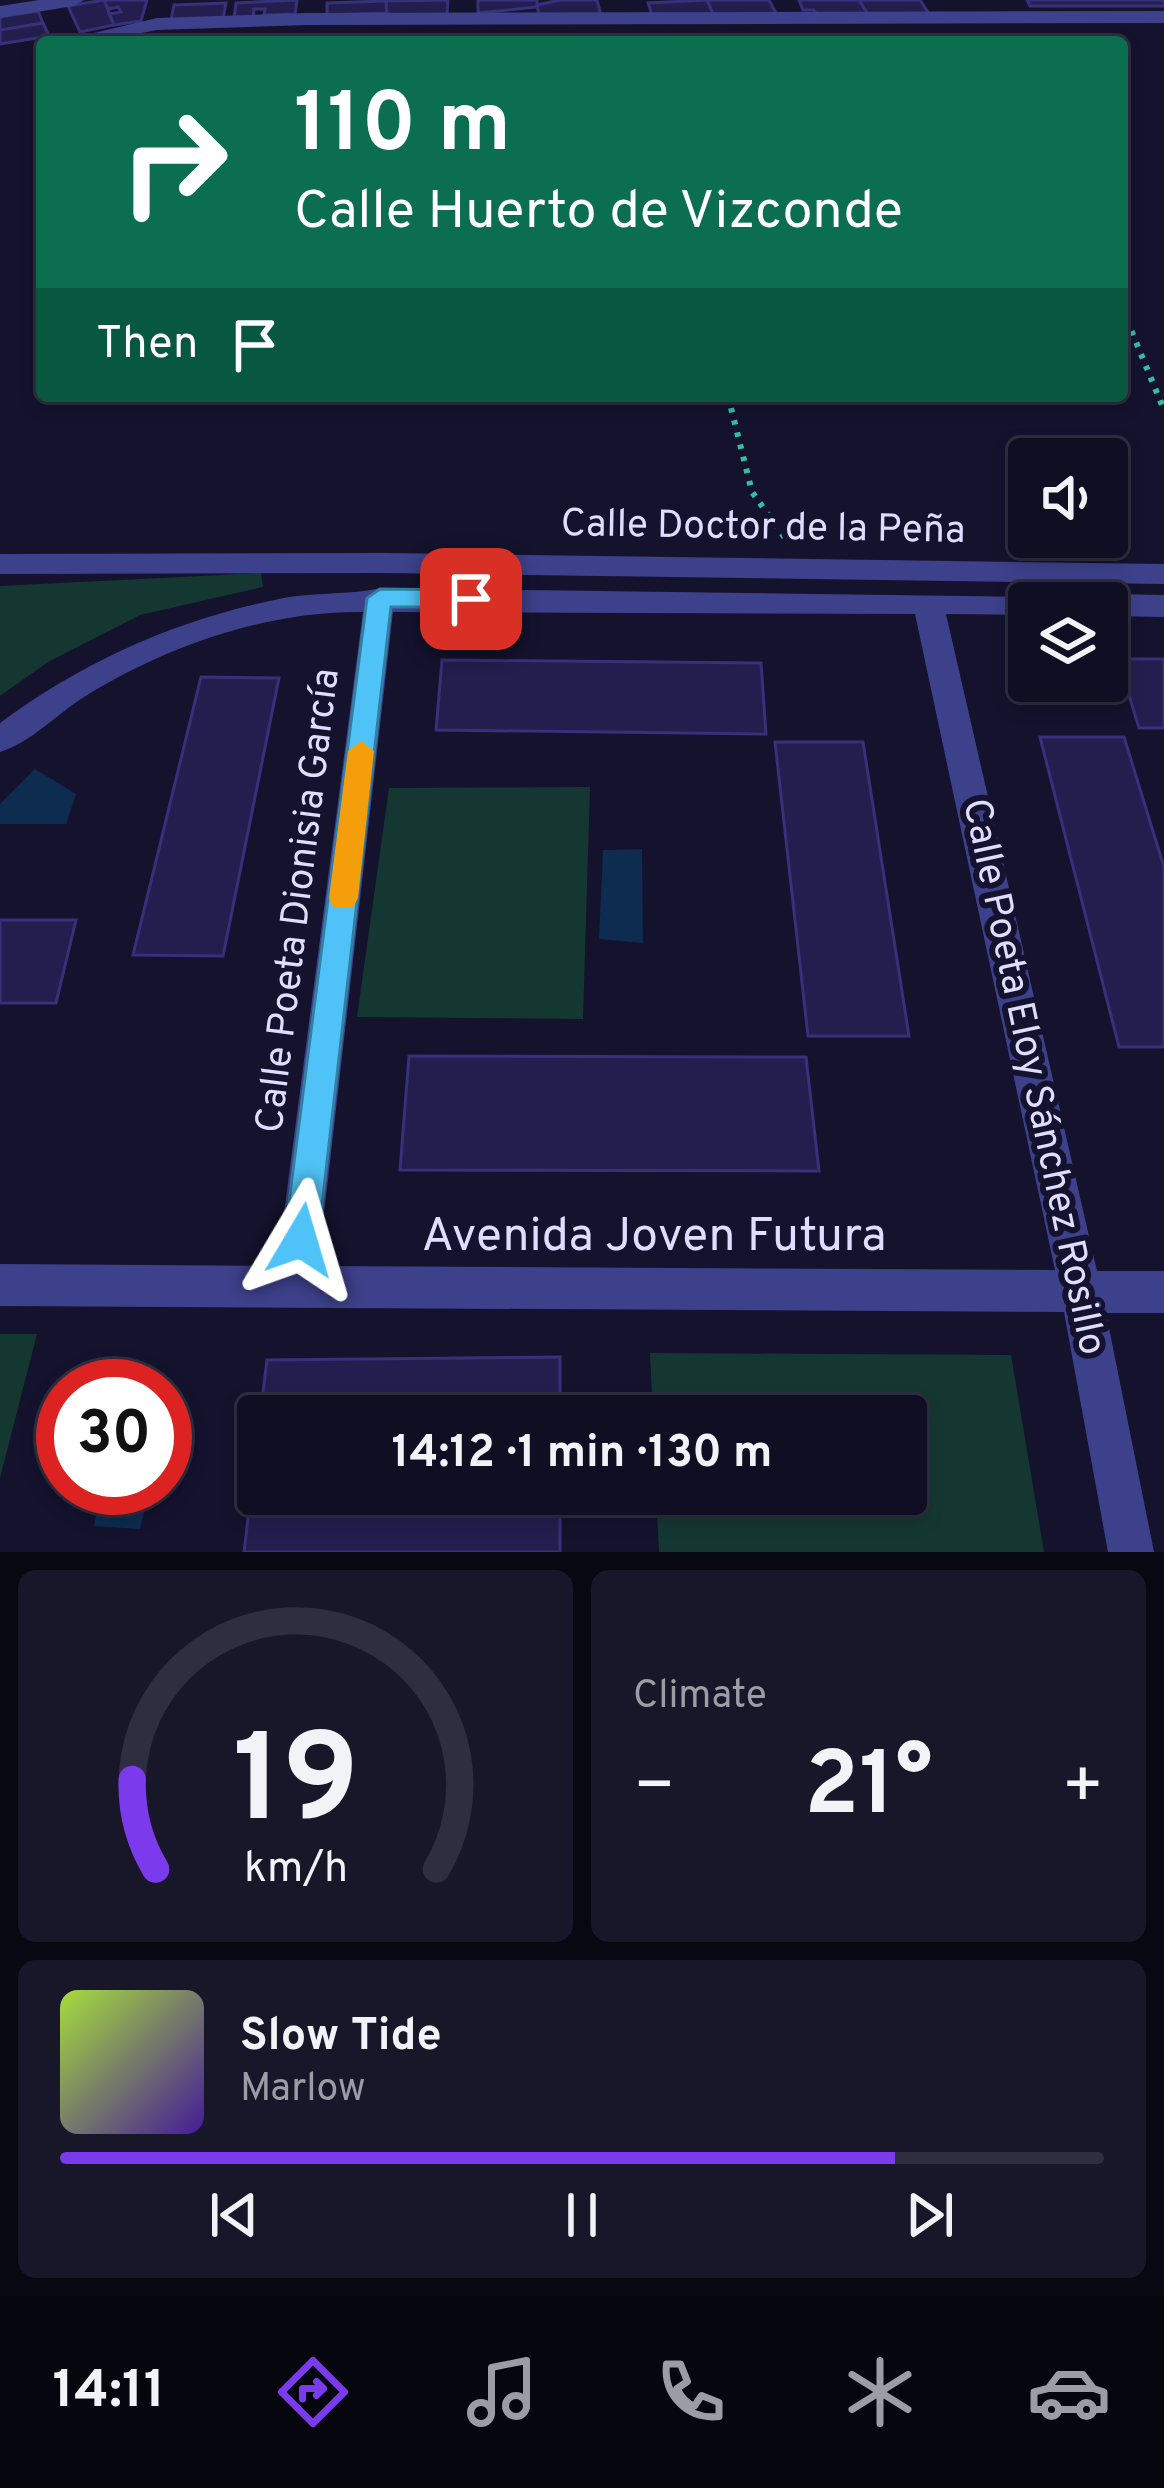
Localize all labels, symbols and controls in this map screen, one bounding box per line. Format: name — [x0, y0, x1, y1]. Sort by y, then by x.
text: 110 m — [294, 75, 511, 181]
icon: right — [96, 84, 252, 240]
text: Calle Huerto de Vizconde — [294, 179, 903, 248]
icon: arrive — [222, 312, 288, 378]
text: Then — [96, 317, 198, 374]
map controls — [1008, 438, 1128, 702]
button: sound — [1008, 438, 1128, 558]
street label: Calle Doctor de la Peña — [560, 501, 966, 557]
pin — [420, 548, 522, 650]
icon: arrive — [438, 566, 504, 632]
button: layers — [1008, 582, 1128, 702]
street label: Calle Poeta Dionisia García — [247, 666, 353, 1136]
street label: Calle Poeta Eloy Sánchez Rosillo — [949, 794, 1115, 1360]
position arrow — [238, 1177, 364, 1303]
street label: Avenida Joven Futura — [422, 1208, 886, 1268]
speed limit sign: 30 — [36, 1359, 192, 1515]
text: 14:12 · 1 min · 130 m — [392, 1426, 773, 1483]
text: Climate — [633, 1673, 767, 1722]
text: 19 — [232, 1708, 359, 1866]
text: 21° — [804, 1733, 933, 1846]
text: − — [633, 1748, 676, 1831]
text: + — [1061, 1748, 1104, 1831]
text: km/h — [243, 1843, 348, 1897]
text: Slow Tide — [240, 2009, 442, 2066]
text: Marlow — [240, 2066, 366, 2115]
icon: previous — [201, 2182, 267, 2248]
icon: pause — [549, 2182, 615, 2248]
icon: next — [897, 2182, 963, 2248]
icon: directions — [271, 2350, 355, 2434]
icon: music — [460, 2350, 544, 2434]
icon: phone — [649, 2350, 733, 2434]
icon: climate — [838, 2350, 922, 2434]
icon: car — [1027, 2350, 1111, 2434]
text: 14:11 — [53, 2358, 165, 2427]

